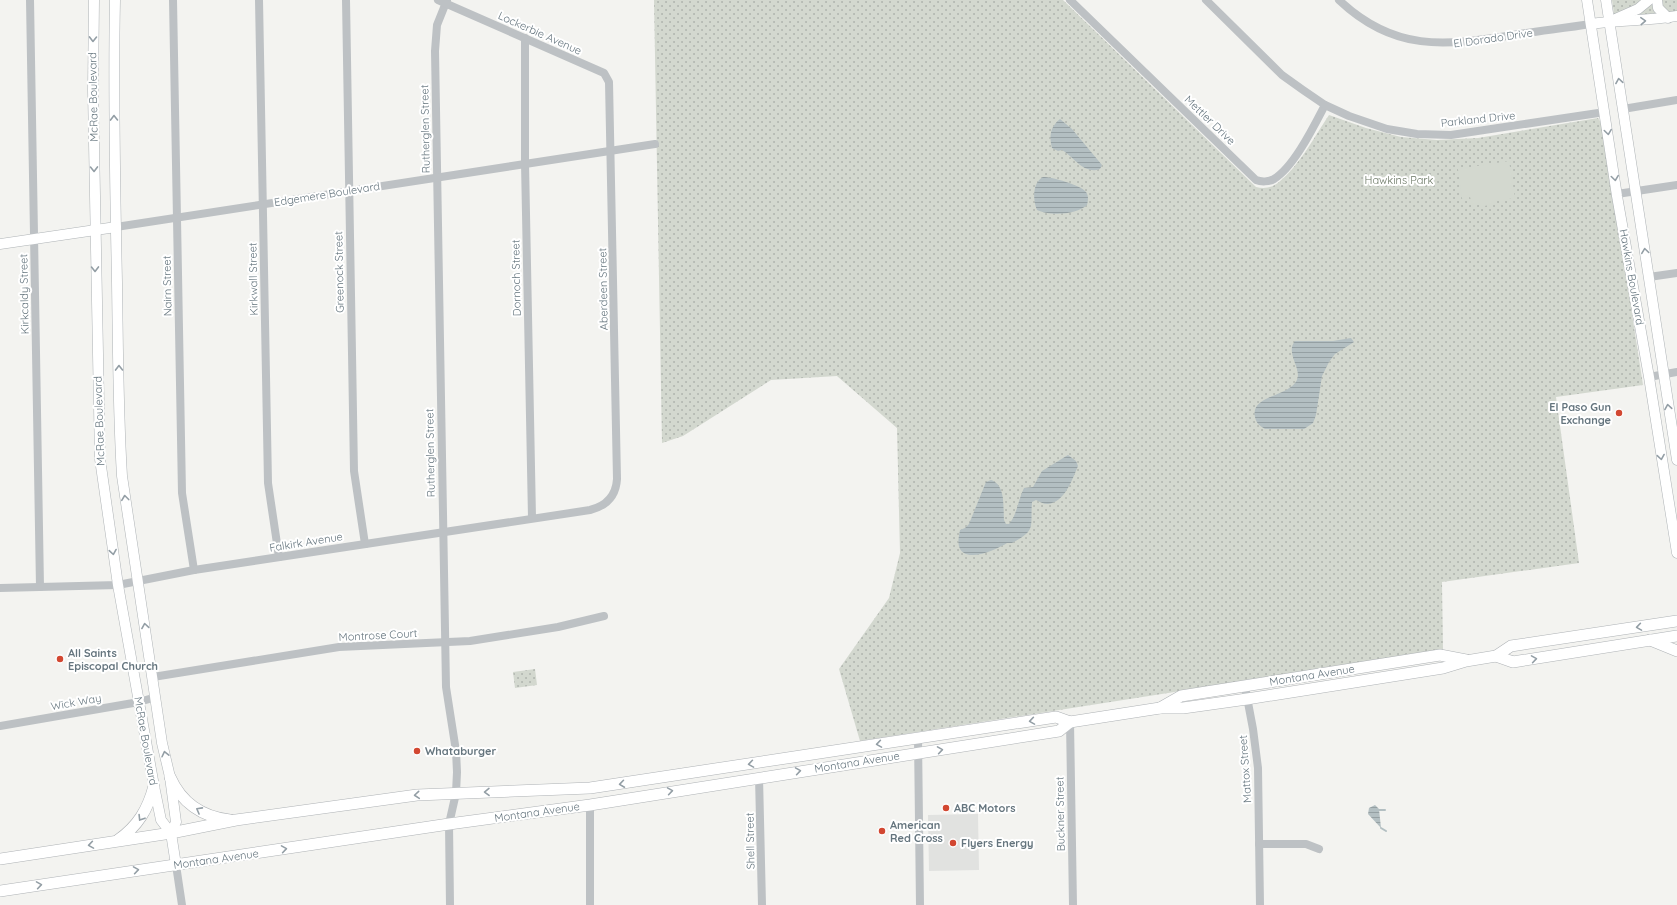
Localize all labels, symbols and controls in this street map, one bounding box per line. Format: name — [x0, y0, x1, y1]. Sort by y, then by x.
street label: Lockerbie Avenue — [496, 8, 584, 58]
one-way arrow — [1640, 16, 1646, 25]
street label: El Dorado Drive — [1452, 26, 1534, 50]
one-way arrow — [88, 36, 97, 42]
street label: McRae Boulevard — [85, 52, 101, 142]
one-way arrow — [1615, 78, 1624, 84]
street label: Rutherglen Street — [417, 84, 433, 173]
street label: Mettler Drive — [1182, 92, 1238, 148]
street label: Parkland Drive — [1440, 108, 1516, 130]
one-way arrow — [110, 115, 118, 121]
one-way arrow — [1603, 129, 1612, 135]
one-way arrow — [90, 166, 98, 172]
park label: Hawkins Park — [1365, 173, 1434, 187]
one-way arrow — [1610, 175, 1619, 181]
street label: Edgemere Boulevard — [273, 179, 381, 209]
street label: Hawkins Boulevard — [1617, 228, 1647, 326]
street label: Greenock Street — [331, 231, 347, 313]
street label: Dornoch Street — [508, 239, 524, 317]
street label: Kirkwall Street — [245, 242, 261, 316]
street label: Aberdeen Street — [595, 247, 611, 330]
one-way arrow — [1641, 248, 1650, 254]
street label: Kirkcaldy Street — [16, 253, 32, 334]
street label: Nairn Street — [159, 255, 175, 316]
one-way arrow — [91, 266, 100, 272]
one-way arrow — [114, 365, 123, 371]
street label: McRae Boulevard — [90, 376, 108, 466]
place label: El Paso Gun Exchange — [1549, 400, 1611, 427]
one-way arrow — [1665, 404, 1673, 411]
street label: Rutherglen Street — [422, 408, 438, 497]
marker: El Paso Gun Exchange — [1614, 408, 1624, 418]
one-way arrow — [1656, 454, 1665, 460]
one-way arrow — [121, 494, 130, 501]
street label: Falkirk Avenue — [268, 529, 344, 555]
one-way arrow — [108, 549, 117, 555]
one-way arrow — [1635, 622, 1642, 631]
one-way arrow — [141, 623, 150, 629]
street label: Montrose Court — [338, 626, 418, 644]
place label: All Saints Episcopal Church — [68, 646, 158, 673]
marker: All Saints Episcopal Church — [55, 654, 65, 664]
one-way arrow — [1530, 655, 1537, 664]
street label: Montana Avenue — [1268, 661, 1356, 689]
street label: Wick Way — [50, 691, 102, 713]
street label: McRae Boulevard — [131, 696, 161, 786]
one-way arrow — [1029, 716, 1035, 725]
street label: Mattox Street — [1236, 734, 1254, 803]
one-way arrow — [876, 740, 882, 748]
place label: Whataburger — [425, 744, 496, 758]
marker: Whataburger — [412, 746, 422, 756]
one-way arrow — [937, 746, 943, 755]
street label: Montana Avenue — [813, 748, 901, 776]
one-way arrow — [161, 751, 170, 758]
one-way arrow — [747, 759, 754, 768]
one-way arrow — [795, 767, 801, 776]
street label: Buckner Street — [1052, 776, 1068, 852]
one-way arrow — [619, 779, 625, 788]
one-way arrow — [484, 788, 490, 796]
one-way arrow — [667, 788, 673, 796]
one-way arrow — [414, 790, 420, 799]
street label: Montana Avenue — [493, 799, 581, 825]
place label: ABC Motors — [954, 801, 1015, 815]
marker: ABC Motors — [941, 803, 951, 813]
one-way arrow — [196, 807, 203, 814]
street label: Shell Street — [743, 812, 757, 870]
one-way arrow — [138, 814, 146, 821]
place label: American Red Cross — [890, 818, 943, 845]
marker: American Red Cross — [877, 826, 887, 836]
place label: Flyers Energy — [961, 836, 1033, 850]
marker: Flyers Energy — [948, 838, 958, 848]
one-way arrow — [88, 840, 94, 849]
one-way arrow — [281, 845, 287, 854]
street label: Montana Avenue — [172, 846, 260, 872]
one-way arrow — [133, 866, 139, 875]
one-way arrow — [35, 881, 42, 890]

